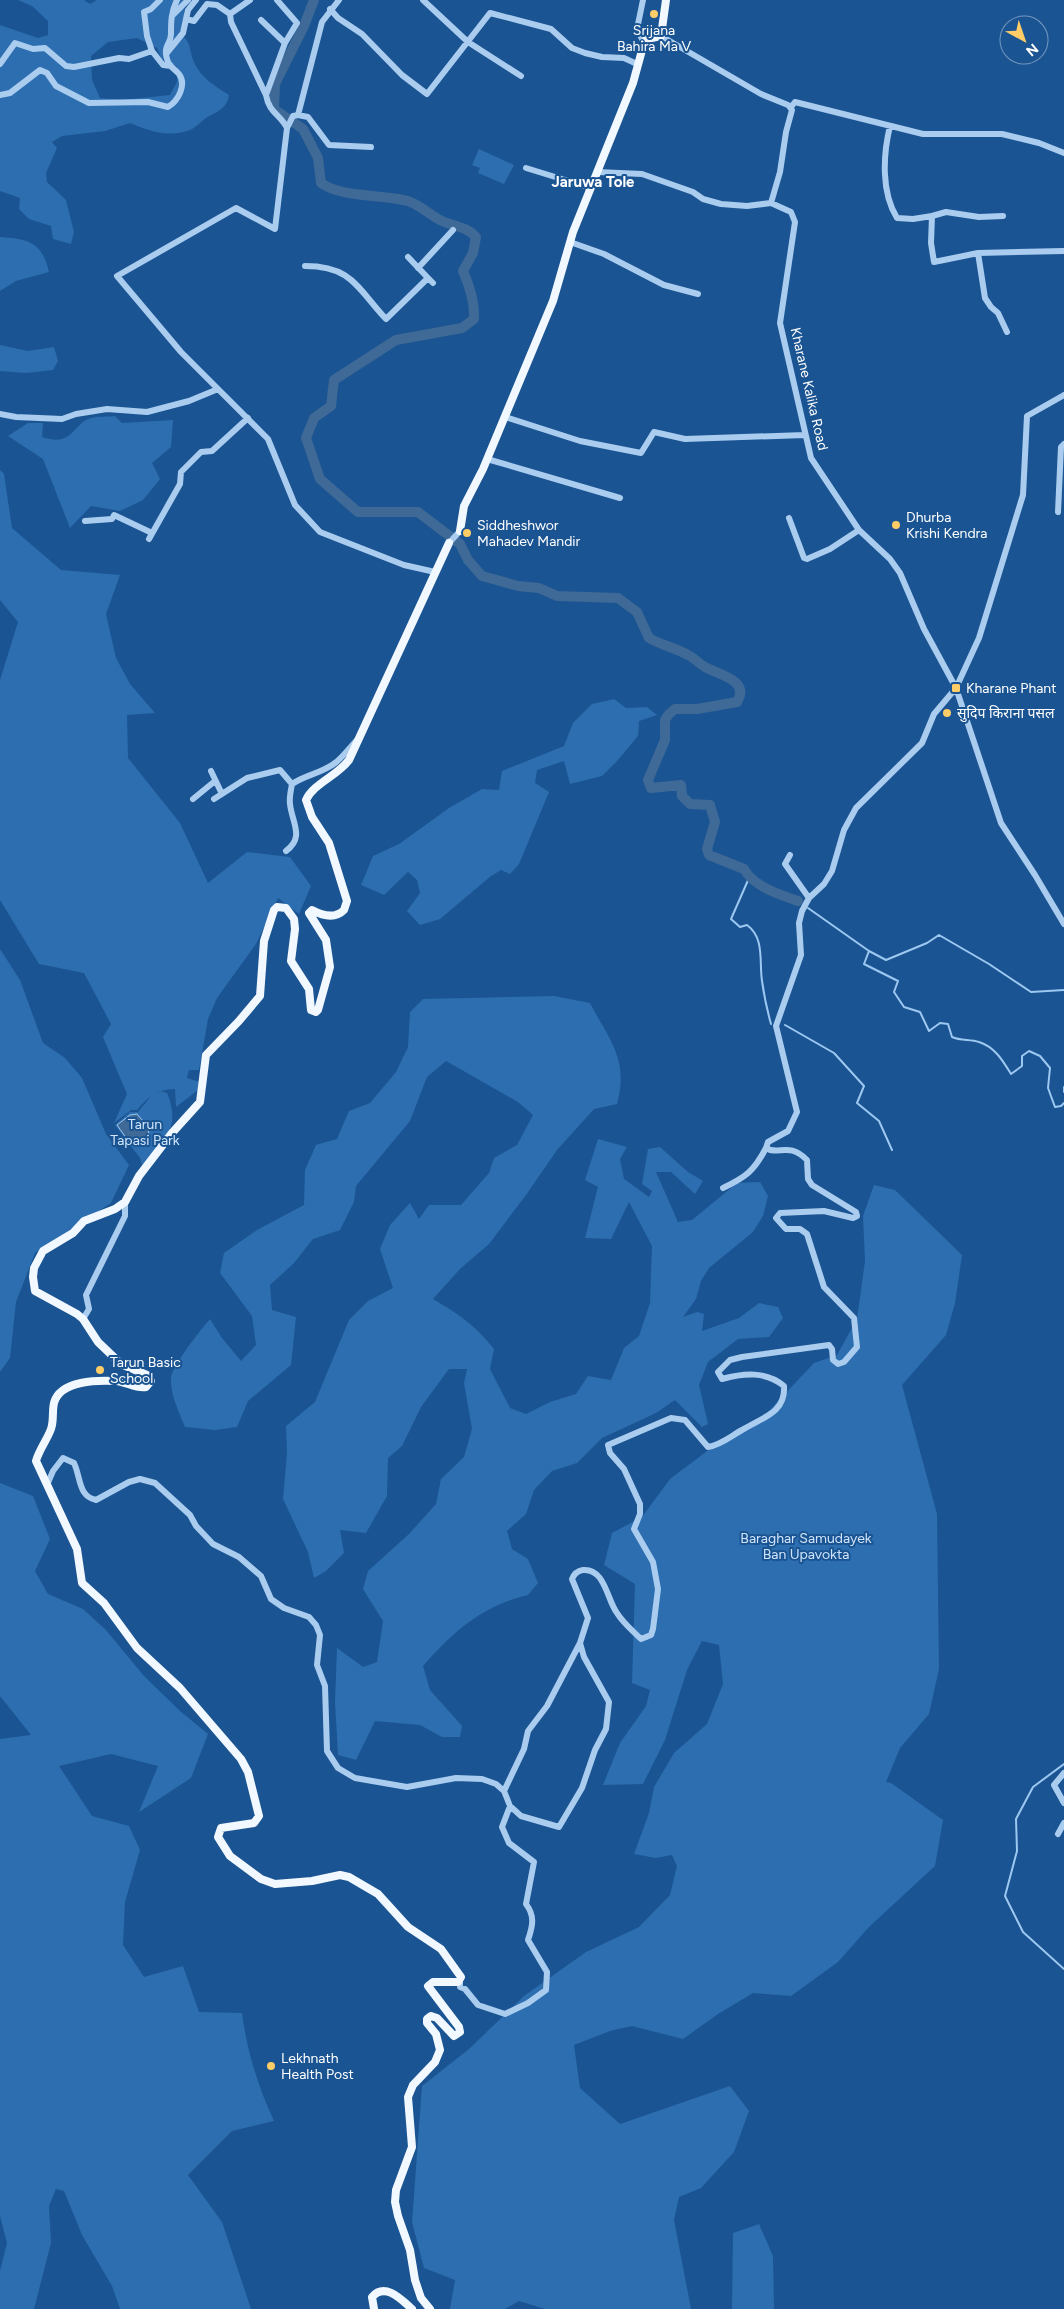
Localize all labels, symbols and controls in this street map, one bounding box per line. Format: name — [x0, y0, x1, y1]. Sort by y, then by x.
marker: Srijana Bahira Ma V — [648, 8, 660, 20]
north arrow — [999, 15, 1049, 65]
place label: Srijana Bahira Ma V — [617, 22, 691, 55]
text: N — [1022, 40, 1042, 60]
district label: Jaruwa Tole — [552, 173, 635, 191]
street label: Kharane Kalika Road — [787, 326, 831, 452]
place label: Dhurba Krishi Kendra — [906, 509, 988, 542]
place label: Siddheshwor Mahadev Mandir — [477, 517, 581, 550]
marker: Dhurba Krishi Kendra — [890, 519, 902, 531]
marker: Siddheshwor Mahadev Mandir — [461, 527, 473, 539]
place label: Kharane Phant — [966, 680, 1056, 697]
marker: Kharane Phant — [950, 682, 962, 694]
place label: सुदिप किराना पसल — [957, 705, 1055, 723]
marker: सुदिप किराना पसल — [941, 707, 953, 719]
park label: Tarun Tapasi Park — [110, 1116, 180, 1149]
place label: Tarun Basic School — [110, 1354, 181, 1387]
marker: Tarun Basic School — [94, 1364, 106, 1376]
park label: Baraghar Samudayek Ban Upavokta — [740, 1530, 872, 1563]
place label: Lekhnath Health Post — [281, 2050, 354, 2083]
marker: Lekhnath Health Post — [265, 2060, 277, 2072]

